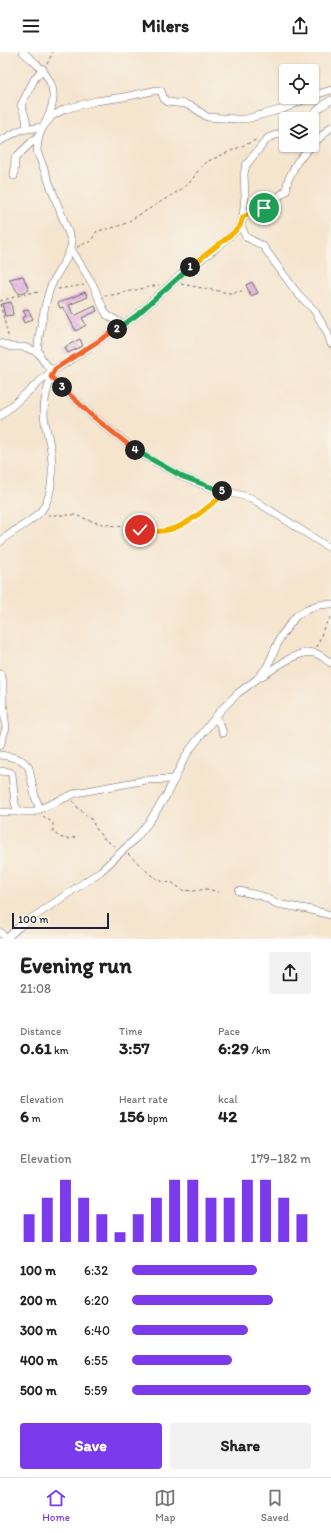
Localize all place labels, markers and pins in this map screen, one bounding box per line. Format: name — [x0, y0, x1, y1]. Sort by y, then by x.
pin — [247, 191, 281, 225]
pin: 1 — [180, 257, 200, 277]
pin: 2 — [107, 319, 127, 339]
pin: 3 — [52, 377, 72, 397]
pin: 4 — [125, 440, 145, 460]
pin: 5 — [212, 481, 232, 501]
pin — [123, 513, 157, 547]

